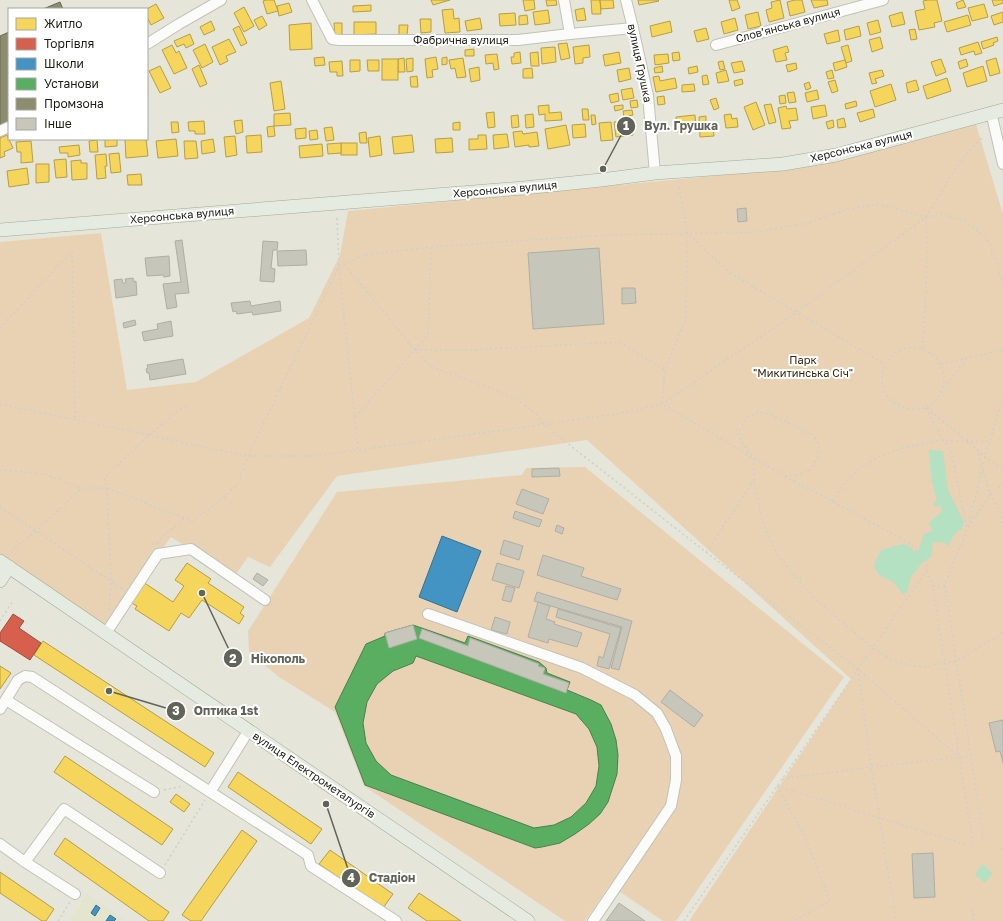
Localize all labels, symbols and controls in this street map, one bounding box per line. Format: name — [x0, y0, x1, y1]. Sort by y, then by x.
street label: Словʼянська вулиця — [734, 4, 842, 45]
legend — [8, 8, 148, 140]
text: Житло — [44, 16, 82, 31]
street label: вулиця Грушка — [626, 22, 655, 103]
street label: Фабрична вулиця — [413, 33, 509, 46]
text: Торгівля — [44, 36, 94, 51]
text: Школи — [44, 56, 84, 71]
text: Установи — [44, 76, 99, 91]
text: Промзона — [44, 96, 104, 111]
callout: Вул. Грушка — [616, 114, 726, 138]
text: Інше — [44, 116, 72, 131]
text: 1 — [623, 118, 629, 133]
text: Вул. Грушка — [644, 118, 718, 133]
street label: Херсонська вулиця — [808, 127, 913, 164]
street label: Херсонська вулиця — [452, 177, 558, 200]
street label: Херсонська вулиця — [129, 203, 235, 226]
park label: Парк "Микитинська Січ" — [753, 353, 853, 379]
callout: Нікополь — [223, 646, 314, 670]
text: 2 — [229, 651, 237, 666]
text: Нікополь — [251, 651, 306, 666]
callout: Оптика 1st — [166, 699, 266, 723]
text: 3 — [172, 703, 180, 718]
text: Оптика 1st — [194, 703, 258, 718]
street label: вулиця Електрометалургів — [251, 729, 378, 820]
callout: Стадіон — [341, 866, 424, 890]
text: 4 — [347, 870, 355, 885]
text: Стадіон — [369, 870, 415, 885]

